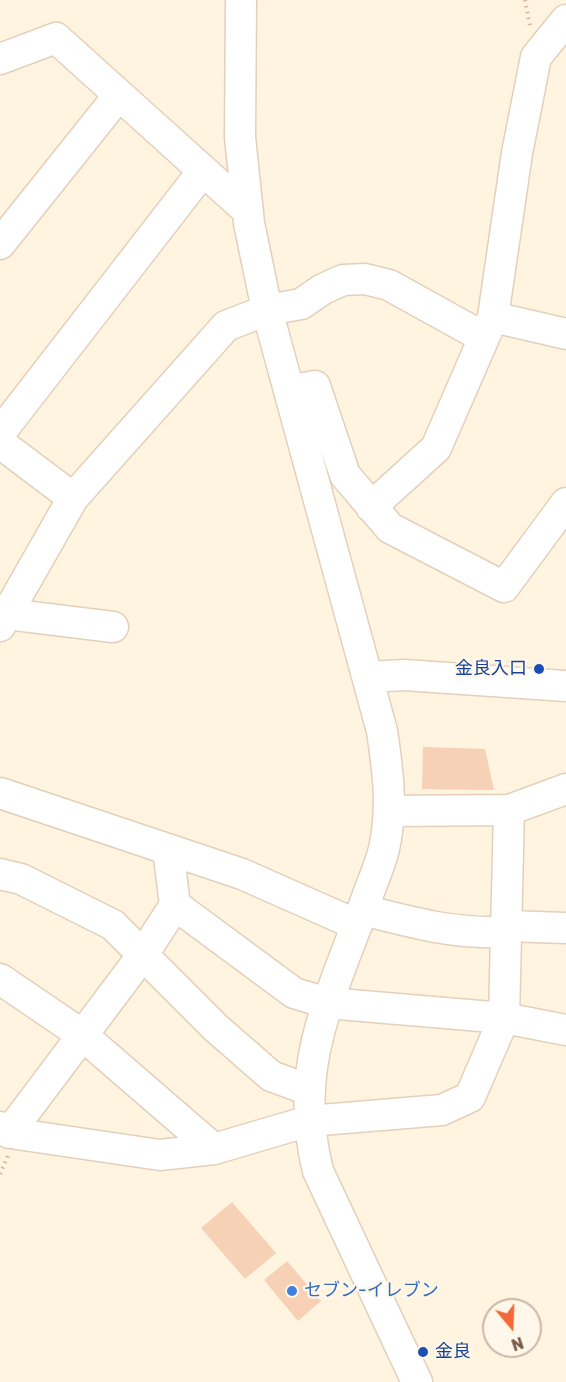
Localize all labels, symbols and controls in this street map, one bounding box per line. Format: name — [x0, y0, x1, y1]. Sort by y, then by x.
place label: 金良入口 — [455, 658, 527, 680]
marker: 金良入口 — [532, 662, 546, 676]
place label: セブン-イレブン — [304, 1280, 439, 1302]
marker: セブン-イレブン — [285, 1284, 299, 1298]
north arrow — [482, 1298, 542, 1358]
text: N — [509, 1333, 526, 1354]
place label: 金良 — [435, 1341, 471, 1363]
marker: 金良 — [416, 1345, 430, 1359]

